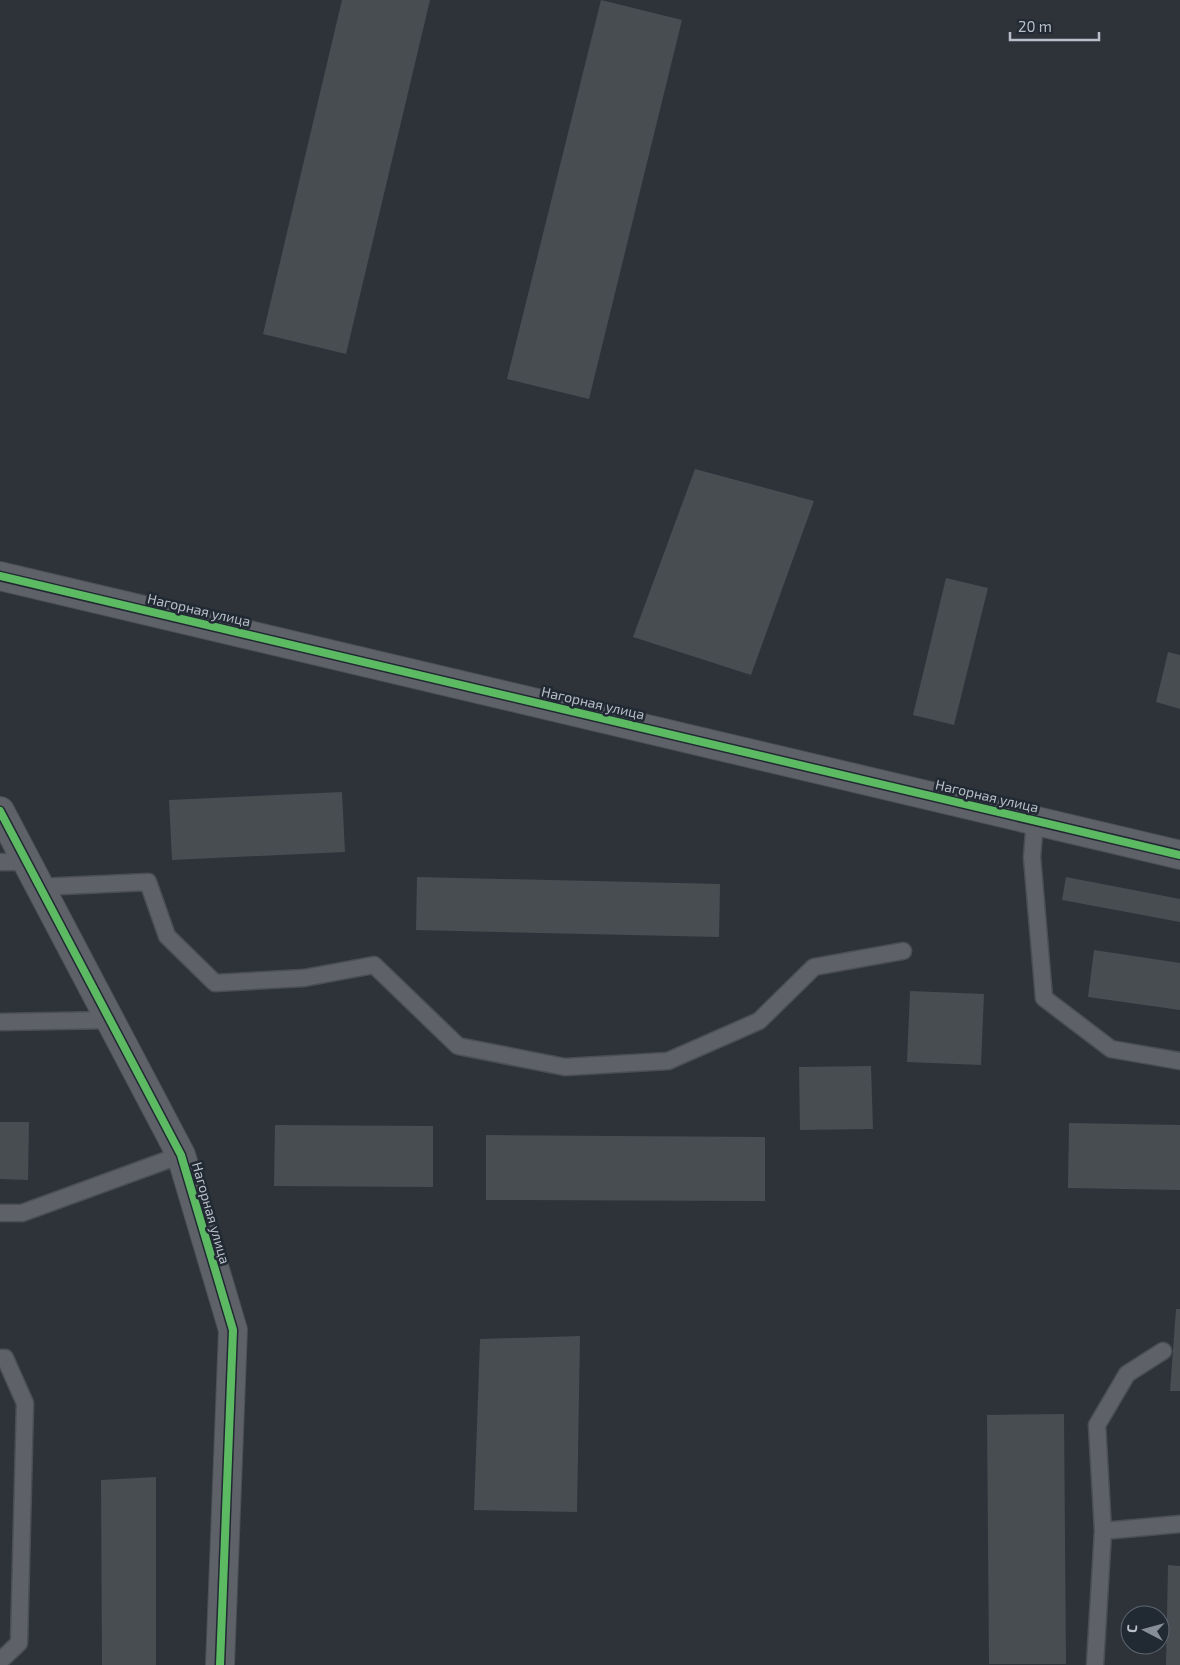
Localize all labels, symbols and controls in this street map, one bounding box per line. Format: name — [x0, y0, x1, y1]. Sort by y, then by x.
scale bar — [1010, 10, 1099, 42]
text: 20 m — [1018, 17, 1052, 35]
street label: Нагорная улица — [146, 589, 252, 630]
street label: Нагорная улица — [540, 682, 646, 723]
street label: Нагорная улица — [934, 775, 1040, 816]
street label: Нагорная улица — [189, 1160, 234, 1266]
north arrow — [1120, 1605, 1170, 1655]
text: С — [1123, 1624, 1140, 1634]

